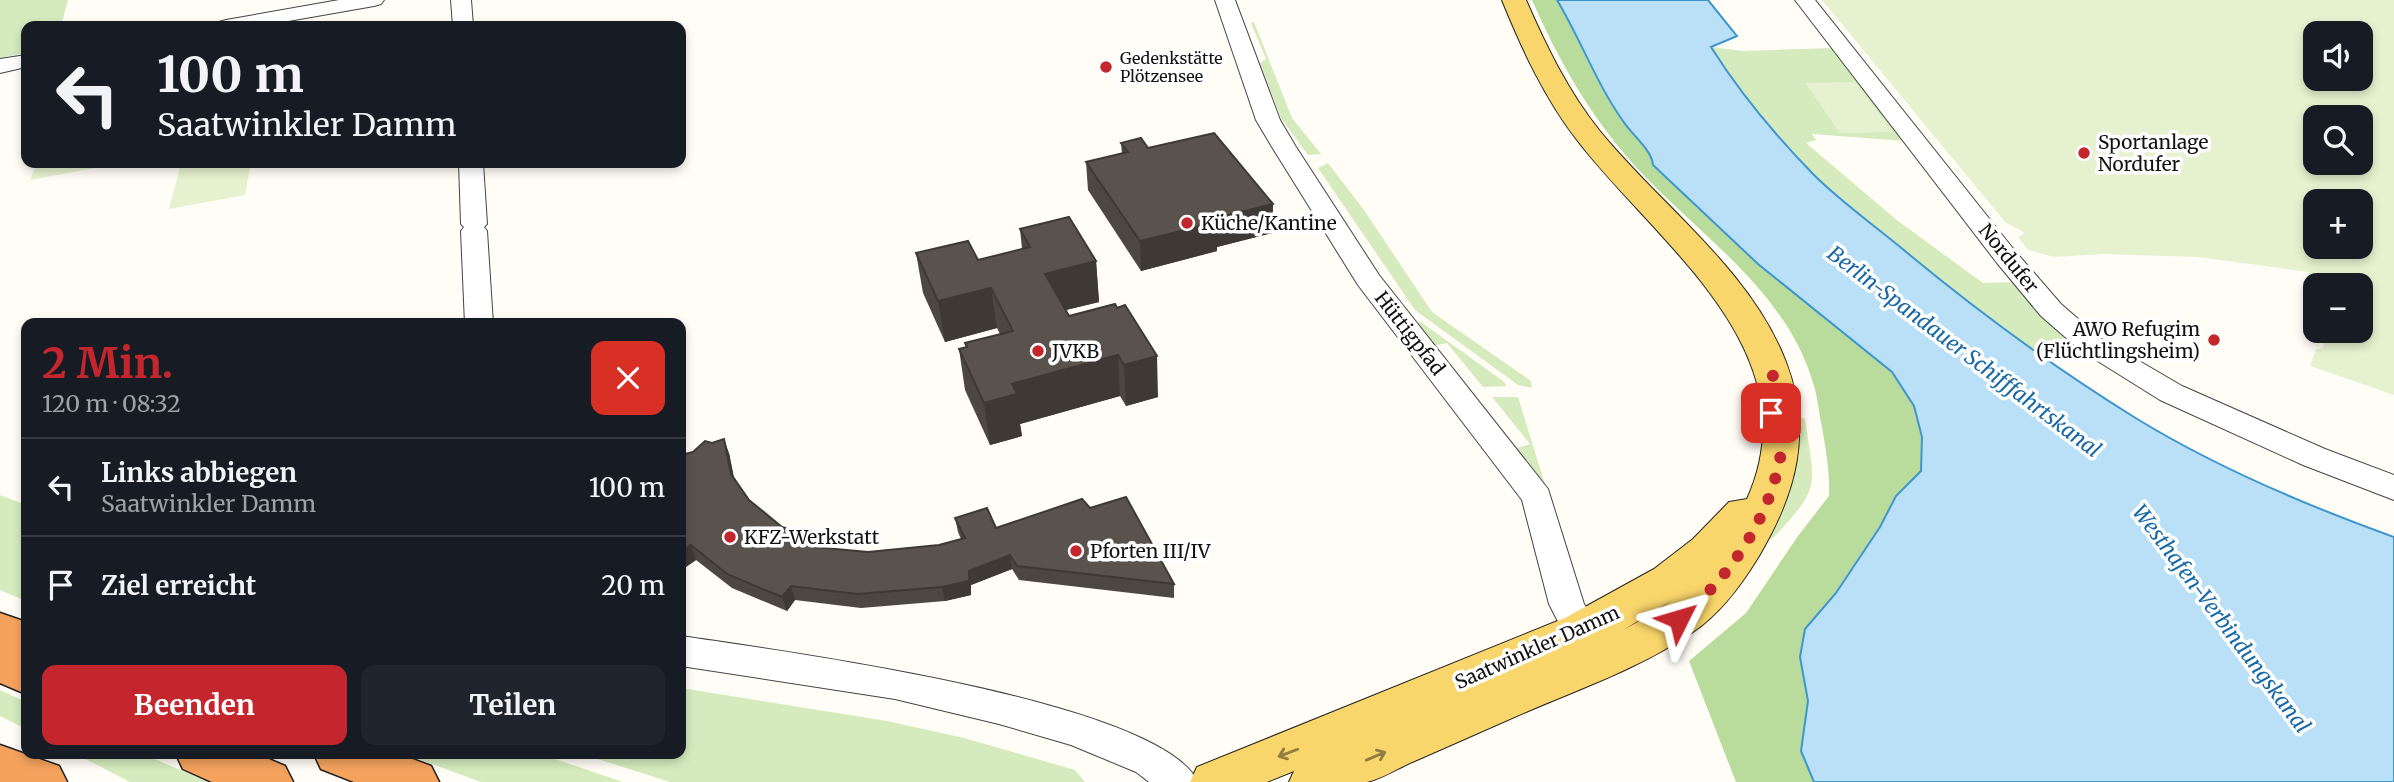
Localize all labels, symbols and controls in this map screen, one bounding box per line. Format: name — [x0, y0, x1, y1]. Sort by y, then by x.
map controls — [2303, 21, 2373, 343]
button: sound — [2303, 21, 2373, 91]
text: 100 m — [157, 44, 304, 105]
place label: Gedenkstätte Plötzensee — [1120, 48, 1223, 86]
icon: left — [42, 49, 133, 140]
marker: Gedenkstätte Plötzensee — [1098, 59, 1114, 75]
text: Saatwinkler Damm — [157, 105, 456, 145]
button: search — [2303, 105, 2373, 175]
place label: Sportanlage Nordufer — [2098, 130, 2208, 176]
marker: Sportanlage Nordufer — [2076, 145, 2092, 161]
button: + — [2303, 189, 2373, 259]
place label: Küche/Kantine — [1201, 211, 1337, 235]
marker: Küche/Kantine — [1179, 215, 1195, 231]
street label: Nordufer — [1974, 219, 2044, 298]
water label: Berlin-Spandauer Schifffahrtskanal — [1822, 240, 2106, 463]
button: − — [2303, 273, 2373, 343]
street label: Hüttigpfad — [1370, 286, 1450, 380]
place label: AWO Refugim (Flüchtlingsheim) — [2036, 317, 2200, 363]
marker: AWO Refugim (Flüchtlingsheim) — [2206, 332, 2222, 348]
text: 2 Min. — [42, 337, 173, 389]
place label: JVKB — [1051, 339, 1099, 363]
button: close — [591, 341, 665, 415]
marker: JVKB — [1030, 343, 1046, 359]
pin — [1741, 383, 1801, 443]
text: 120 m · 08:32 — [42, 389, 181, 418]
icon: arrive — [1752, 394, 1790, 432]
text: Links abbiegen — [101, 456, 297, 489]
icon: left — [42, 468, 80, 506]
text: 100 m — [589, 471, 665, 504]
text: Saatwinkler Damm — [101, 489, 316, 518]
water label: Westhafen-Verbindungskanal — [2127, 499, 2316, 738]
place label: KFZ-Werkstatt — [744, 525, 880, 549]
marker: KFZ-Werkstatt — [722, 529, 738, 545]
place label: Pforten III/IV — [1090, 539, 1212, 563]
marker: Pforten III/IV — [1068, 543, 1084, 559]
icon: arrive — [42, 566, 80, 604]
text: Ziel erreicht — [101, 569, 256, 602]
text: 20 m — [601, 569, 665, 602]
position arrow — [1642, 582, 1716, 656]
street label: Saatwinkler Damm — [1451, 600, 1623, 694]
button: Beenden — [42, 665, 347, 745]
button: Teilen — [361, 665, 665, 745]
one-way arrow — [1277, 747, 1299, 760]
one-way arrow — [1365, 749, 1387, 762]

